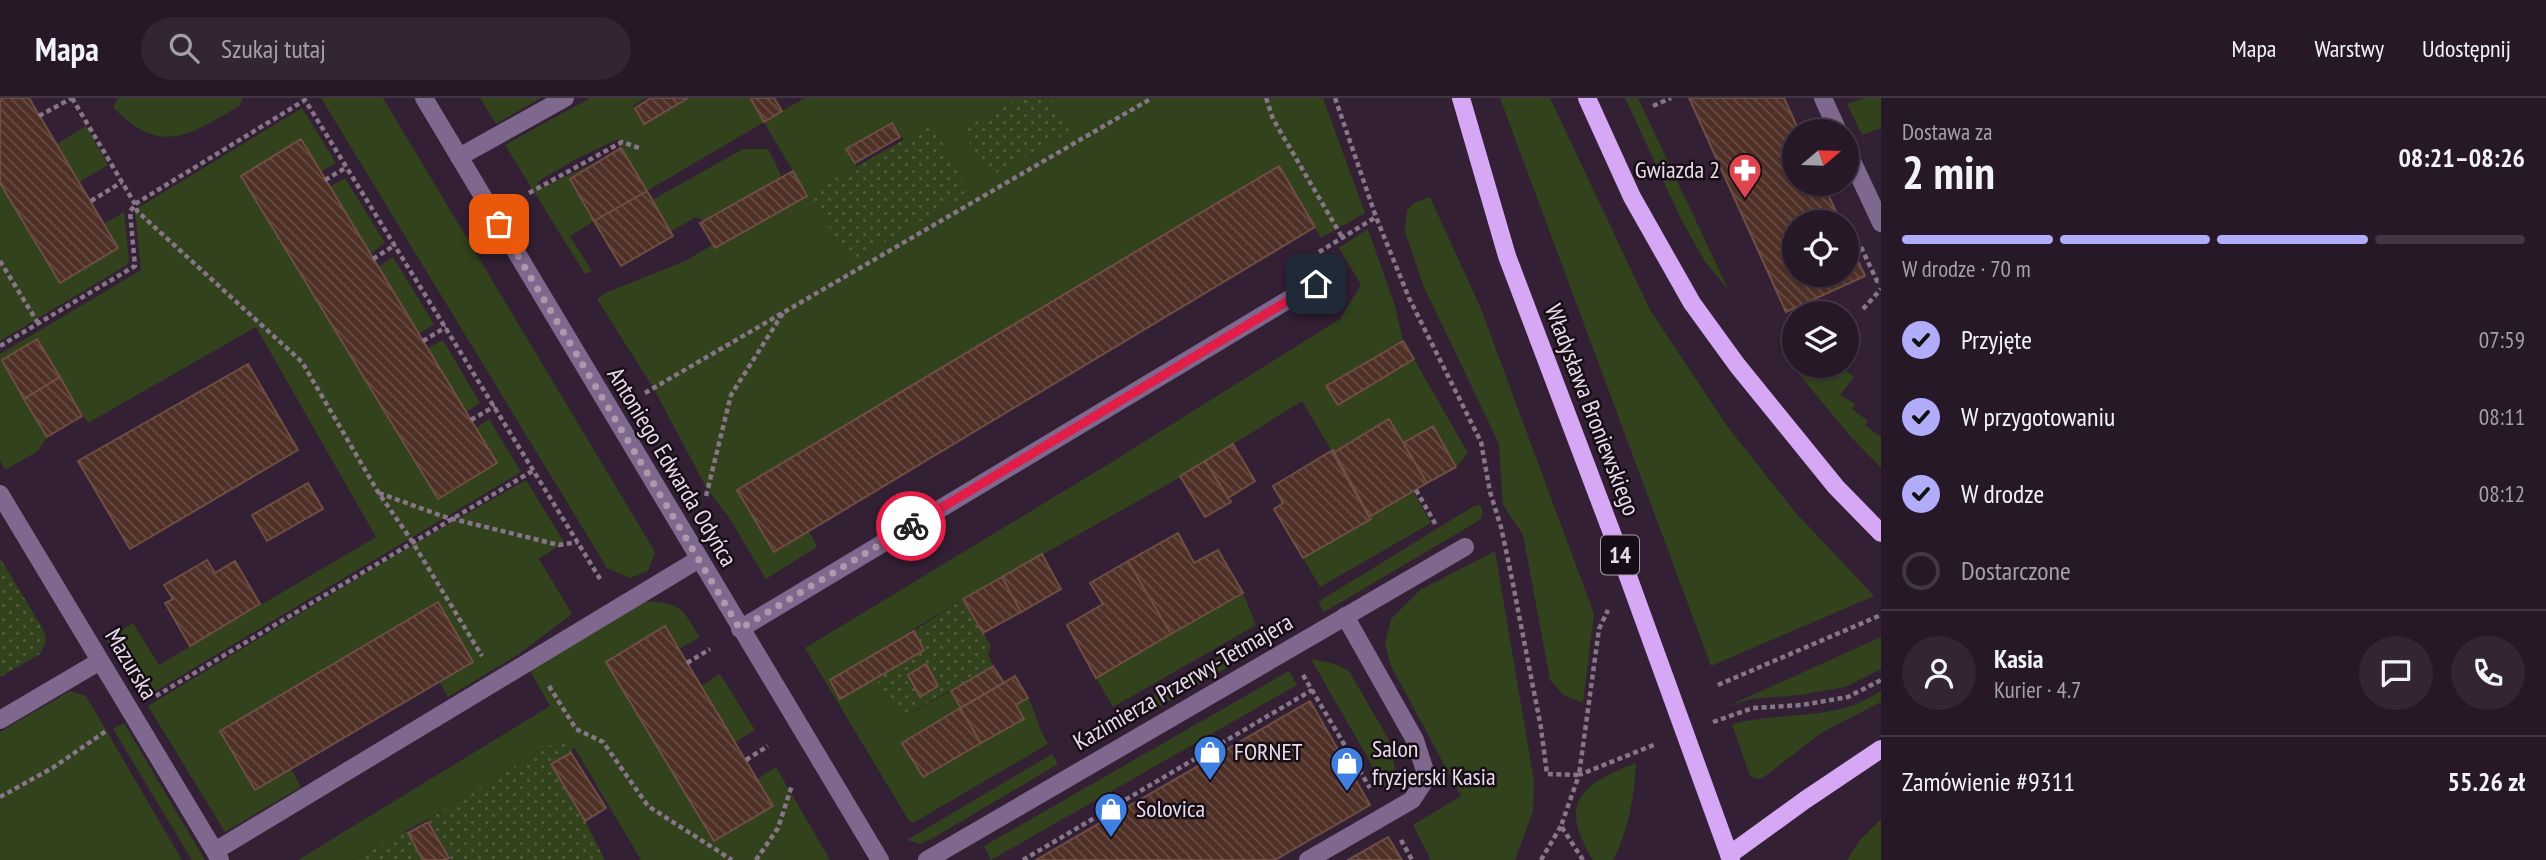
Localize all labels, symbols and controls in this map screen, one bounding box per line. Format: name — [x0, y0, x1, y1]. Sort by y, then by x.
search box — [141, 17, 631, 80]
text: Mapa — [35, 27, 99, 70]
icon: search — [165, 29, 203, 67]
text: Szukaj tutaj — [221, 32, 326, 65]
text: Mapa — [2232, 33, 2276, 64]
text: Warstwy — [2314, 33, 2384, 64]
text: Udostępnij — [2422, 33, 2511, 64]
text: Dostawa za — [1902, 117, 1992, 146]
north arrow — [1782, 119, 1858, 196]
map controls — [1782, 119, 1859, 378]
text: 08:21–08:26 — [2398, 141, 2525, 174]
text: 2 min — [1902, 142, 1995, 202]
pharmacy icon: Gwiazda 2 — [1726, 151, 1764, 200]
place label: Gwiazda 2 — [1635, 154, 1720, 185]
pin — [469, 194, 529, 254]
icon: bag — [480, 205, 518, 243]
button: locate — [1782, 210, 1859, 287]
pin — [1286, 254, 1346, 314]
text: W drodze · 70 m — [1902, 254, 2031, 283]
icon: home — [1297, 265, 1335, 303]
street label: Władysława Broniewskiego — [1538, 300, 1647, 520]
button: layers — [1782, 301, 1859, 378]
icon: check — [1902, 321, 1940, 359]
text: Przyjęte — [1961, 323, 2032, 356]
text: 07:59 — [2479, 325, 2525, 354]
street label: Antoniego Edwarda Odyńca — [601, 361, 744, 572]
icon: check — [1902, 398, 1940, 436]
text: W przygotowaniu — [1961, 400, 2115, 433]
text: 08:11 — [2479, 402, 2525, 431]
icon: check — [1902, 475, 1940, 513]
text: W drodze — [1961, 477, 2044, 510]
text: 08:12 — [2479, 479, 2525, 508]
courier — [876, 491, 946, 561]
icon: bike — [892, 507, 930, 545]
road number: 14 — [1601, 536, 1639, 575]
text: Dostarczone — [1961, 554, 2071, 587]
street label: Kazimierza Przerwy-Tetmajera — [1068, 606, 1298, 757]
street label: Mazurska — [98, 623, 165, 705]
button: person — [1902, 636, 1976, 710]
button: chat — [2359, 636, 2433, 710]
button: phone — [2451, 636, 2525, 710]
text: Kasia — [1994, 642, 2044, 675]
text: Kurier · 4.7 — [1994, 675, 2081, 704]
shop icon: FORNET — [1191, 733, 1229, 782]
place label: Salon fryzjerski Kasia — [1372, 733, 1495, 792]
place label: FORNET — [1234, 736, 1303, 767]
shop icon: Salon fryzjerski Kasia — [1328, 744, 1366, 793]
text: Zamówienie #9311 — [1902, 765, 2075, 798]
text: 55.26 zł — [2448, 765, 2525, 798]
shop icon: Solovica — [1092, 790, 1130, 839]
place label: Solovica — [1136, 793, 1205, 824]

